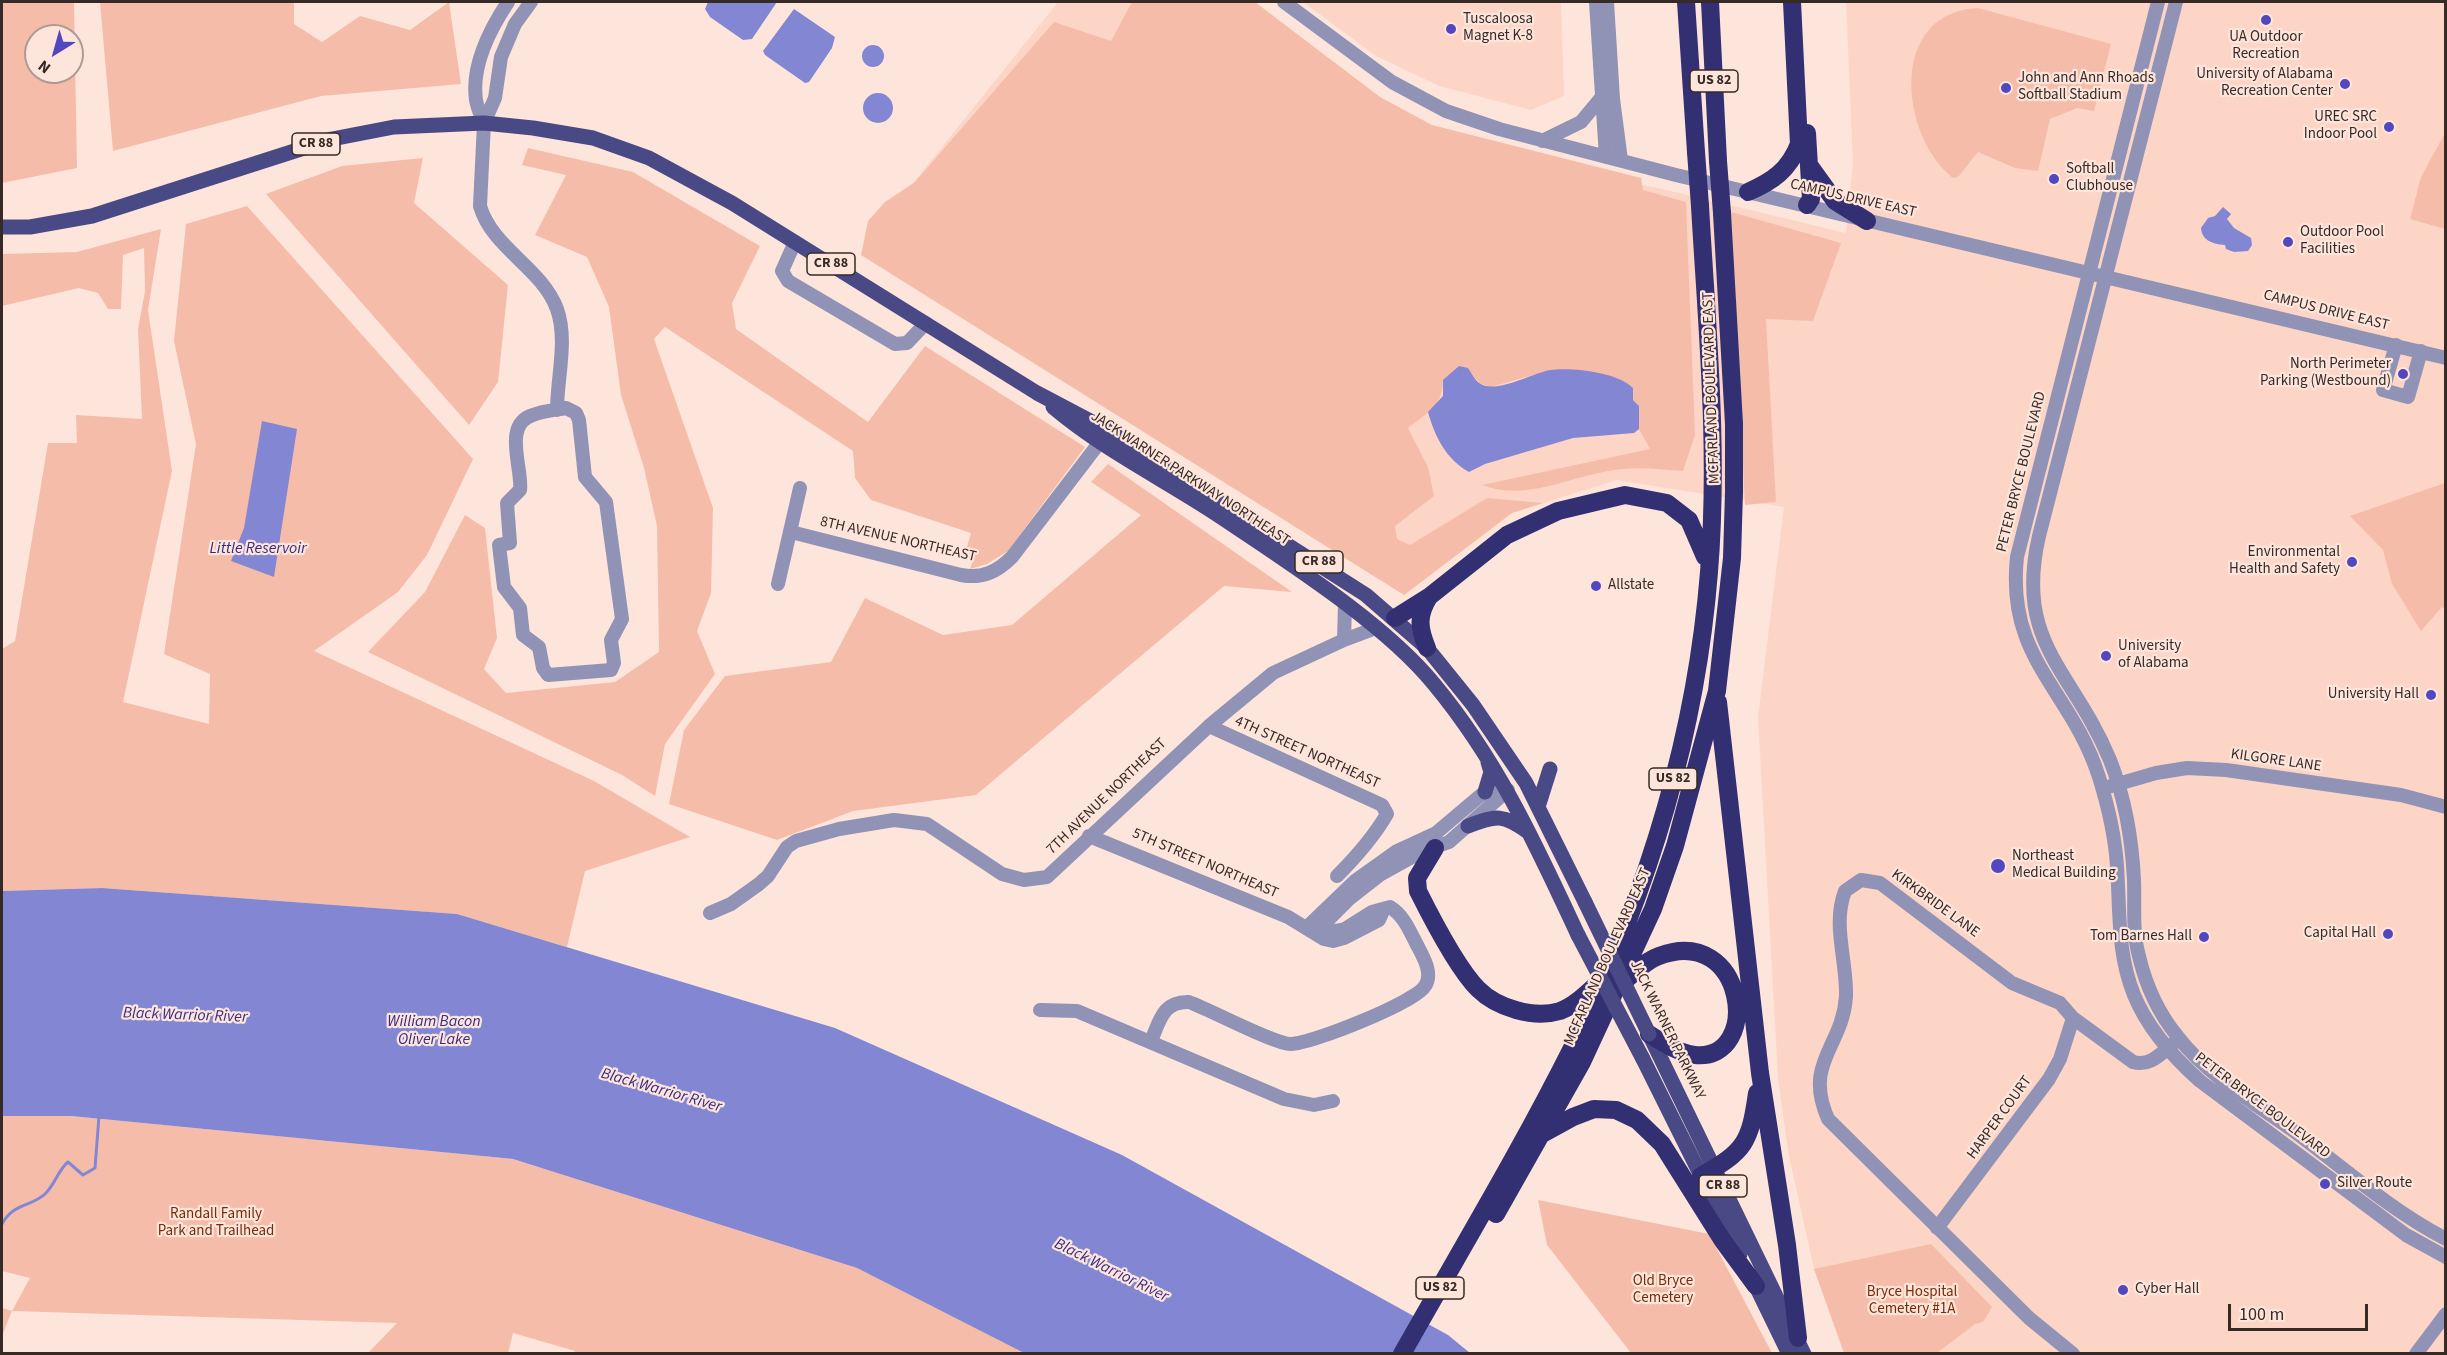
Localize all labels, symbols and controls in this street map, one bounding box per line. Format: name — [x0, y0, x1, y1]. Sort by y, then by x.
place label: Tuscaloosa Magnet K-8 — [1463, 11, 1533, 46]
marker: UA Outdoor Recreation — [2259, 13, 2273, 27]
marker: Tuscaloosa Magnet K-8 — [1444, 22, 1458, 36]
north arrow — [24, 24, 84, 84]
place label: UA Outdoor Recreation — [2229, 29, 2303, 64]
text: N — [34, 55, 55, 79]
place label: University of Alabama Recreation Center — [2196, 66, 2333, 101]
road number: US 82 — [1690, 70, 1738, 92]
place label: John and Ann Rhoads Softball Stadium — [2018, 70, 2154, 105]
marker: University of Alabama Recreation Center — [2338, 77, 2352, 91]
marker: John and Ann Rhoads Softball Stadium — [1999, 81, 2013, 95]
place label: UREC SRC Indoor Pool — [2304, 109, 2377, 144]
marker: UREC SRC Indoor Pool — [2382, 120, 2396, 134]
road number: CR 88 — [292, 133, 340, 155]
place label: Softball Clubhouse — [2066, 161, 2133, 196]
marker: Softball Clubhouse — [2047, 172, 2061, 186]
street label: CAMPUS DRIVE EAST — [1788, 176, 1918, 222]
place label: Outdoor Pool Facilities — [2300, 224, 2384, 259]
marker: Outdoor Pool Facilities — [2281, 235, 2295, 249]
road number: CR 88 — [807, 253, 855, 275]
street label: CAMPUS DRIVE EAST — [2261, 287, 2391, 335]
street label: MCFARLAND BOULEVARD EAST — [1700, 292, 1724, 484]
place label: North Perimeter Parking (Westbound) — [2260, 356, 2391, 391]
marker: North Perimeter Parking (Westbound) — [2396, 367, 2410, 381]
street label: PETER BRYCE BOULEVARD — [1993, 390, 2051, 554]
street label: JACK WARNER PARKWAY NORTHEAST — [1087, 408, 1293, 550]
street label: 8TH AVENUE NORTHEAST — [818, 513, 978, 567]
water label: Little Reservoir — [209, 539, 307, 559]
place label: Environmental Health and Safety — [2229, 544, 2340, 579]
road number: CR 88 — [1295, 551, 1343, 573]
marker: Environmental Health and Safety — [2345, 555, 2359, 569]
place label: Allstate — [1608, 577, 1654, 595]
marker: Allstate — [1589, 579, 1603, 593]
place label: University of Alabama — [2118, 638, 2189, 673]
marker: University of Alabama — [2099, 649, 2113, 663]
place label: University Hall — [2328, 686, 2419, 704]
marker: University Hall — [2424, 688, 2438, 702]
street label: 4TH STREET NORTHEAST — [1232, 713, 1382, 793]
street label: 7TH AVENUE NORTHEAST — [1043, 735, 1171, 859]
street label: KILGORE LANE — [2230, 746, 2322, 776]
road number: US 82 — [1649, 768, 1697, 790]
street label: 5TH STREET NORTHEAST — [1129, 825, 1281, 903]
place label: Northeast Medical Building — [2012, 848, 2116, 883]
marker: Northeast Medical Building — [1989, 857, 2007, 875]
street label: MCFARLAND BOULEVARD EAST — [1561, 866, 1655, 1048]
street label: KIRKBRIDE LANE — [1887, 866, 1983, 942]
place label: Capital Hall — [2304, 925, 2376, 943]
marker: Capital Hall — [2381, 927, 2395, 941]
place label: Tom Barnes Hall — [2090, 928, 2192, 946]
marker: Tom Barnes Hall — [2197, 930, 2211, 944]
street label: JACK WARNER PARKWAY — [1625, 957, 1709, 1103]
water label: Black Warrior River — [122, 1004, 248, 1028]
water label: William Bacon Oliver Lake — [387, 1012, 481, 1050]
street label: PETER BRYCE BOULEVARD — [2191, 1049, 2333, 1163]
water label: Black Warrior River — [598, 1065, 724, 1117]
street label: HARPER COURT — [1964, 1073, 2036, 1163]
road number: CR 88 — [1699, 1175, 1747, 1197]
place label: Silver Route — [2337, 1175, 2412, 1193]
marker: Silver Route — [2318, 1177, 2332, 1191]
park label: Randall Family Park and Trailhead — [158, 1206, 274, 1241]
water label: Black Warrior River — [1051, 1235, 1171, 1307]
park label: Old Bryce Cemetery — [1633, 1273, 1693, 1308]
road number: US 82 — [1416, 1277, 1464, 1299]
place label: Cyber Hall — [2135, 1281, 2199, 1299]
marker: Cyber Hall — [2116, 1283, 2130, 1297]
park label: Bryce Hospital Cemetery #1A — [1867, 1284, 1957, 1319]
scale bar — [2231, 1292, 2370, 1330]
text: 100 m — [2239, 1302, 2284, 1327]

